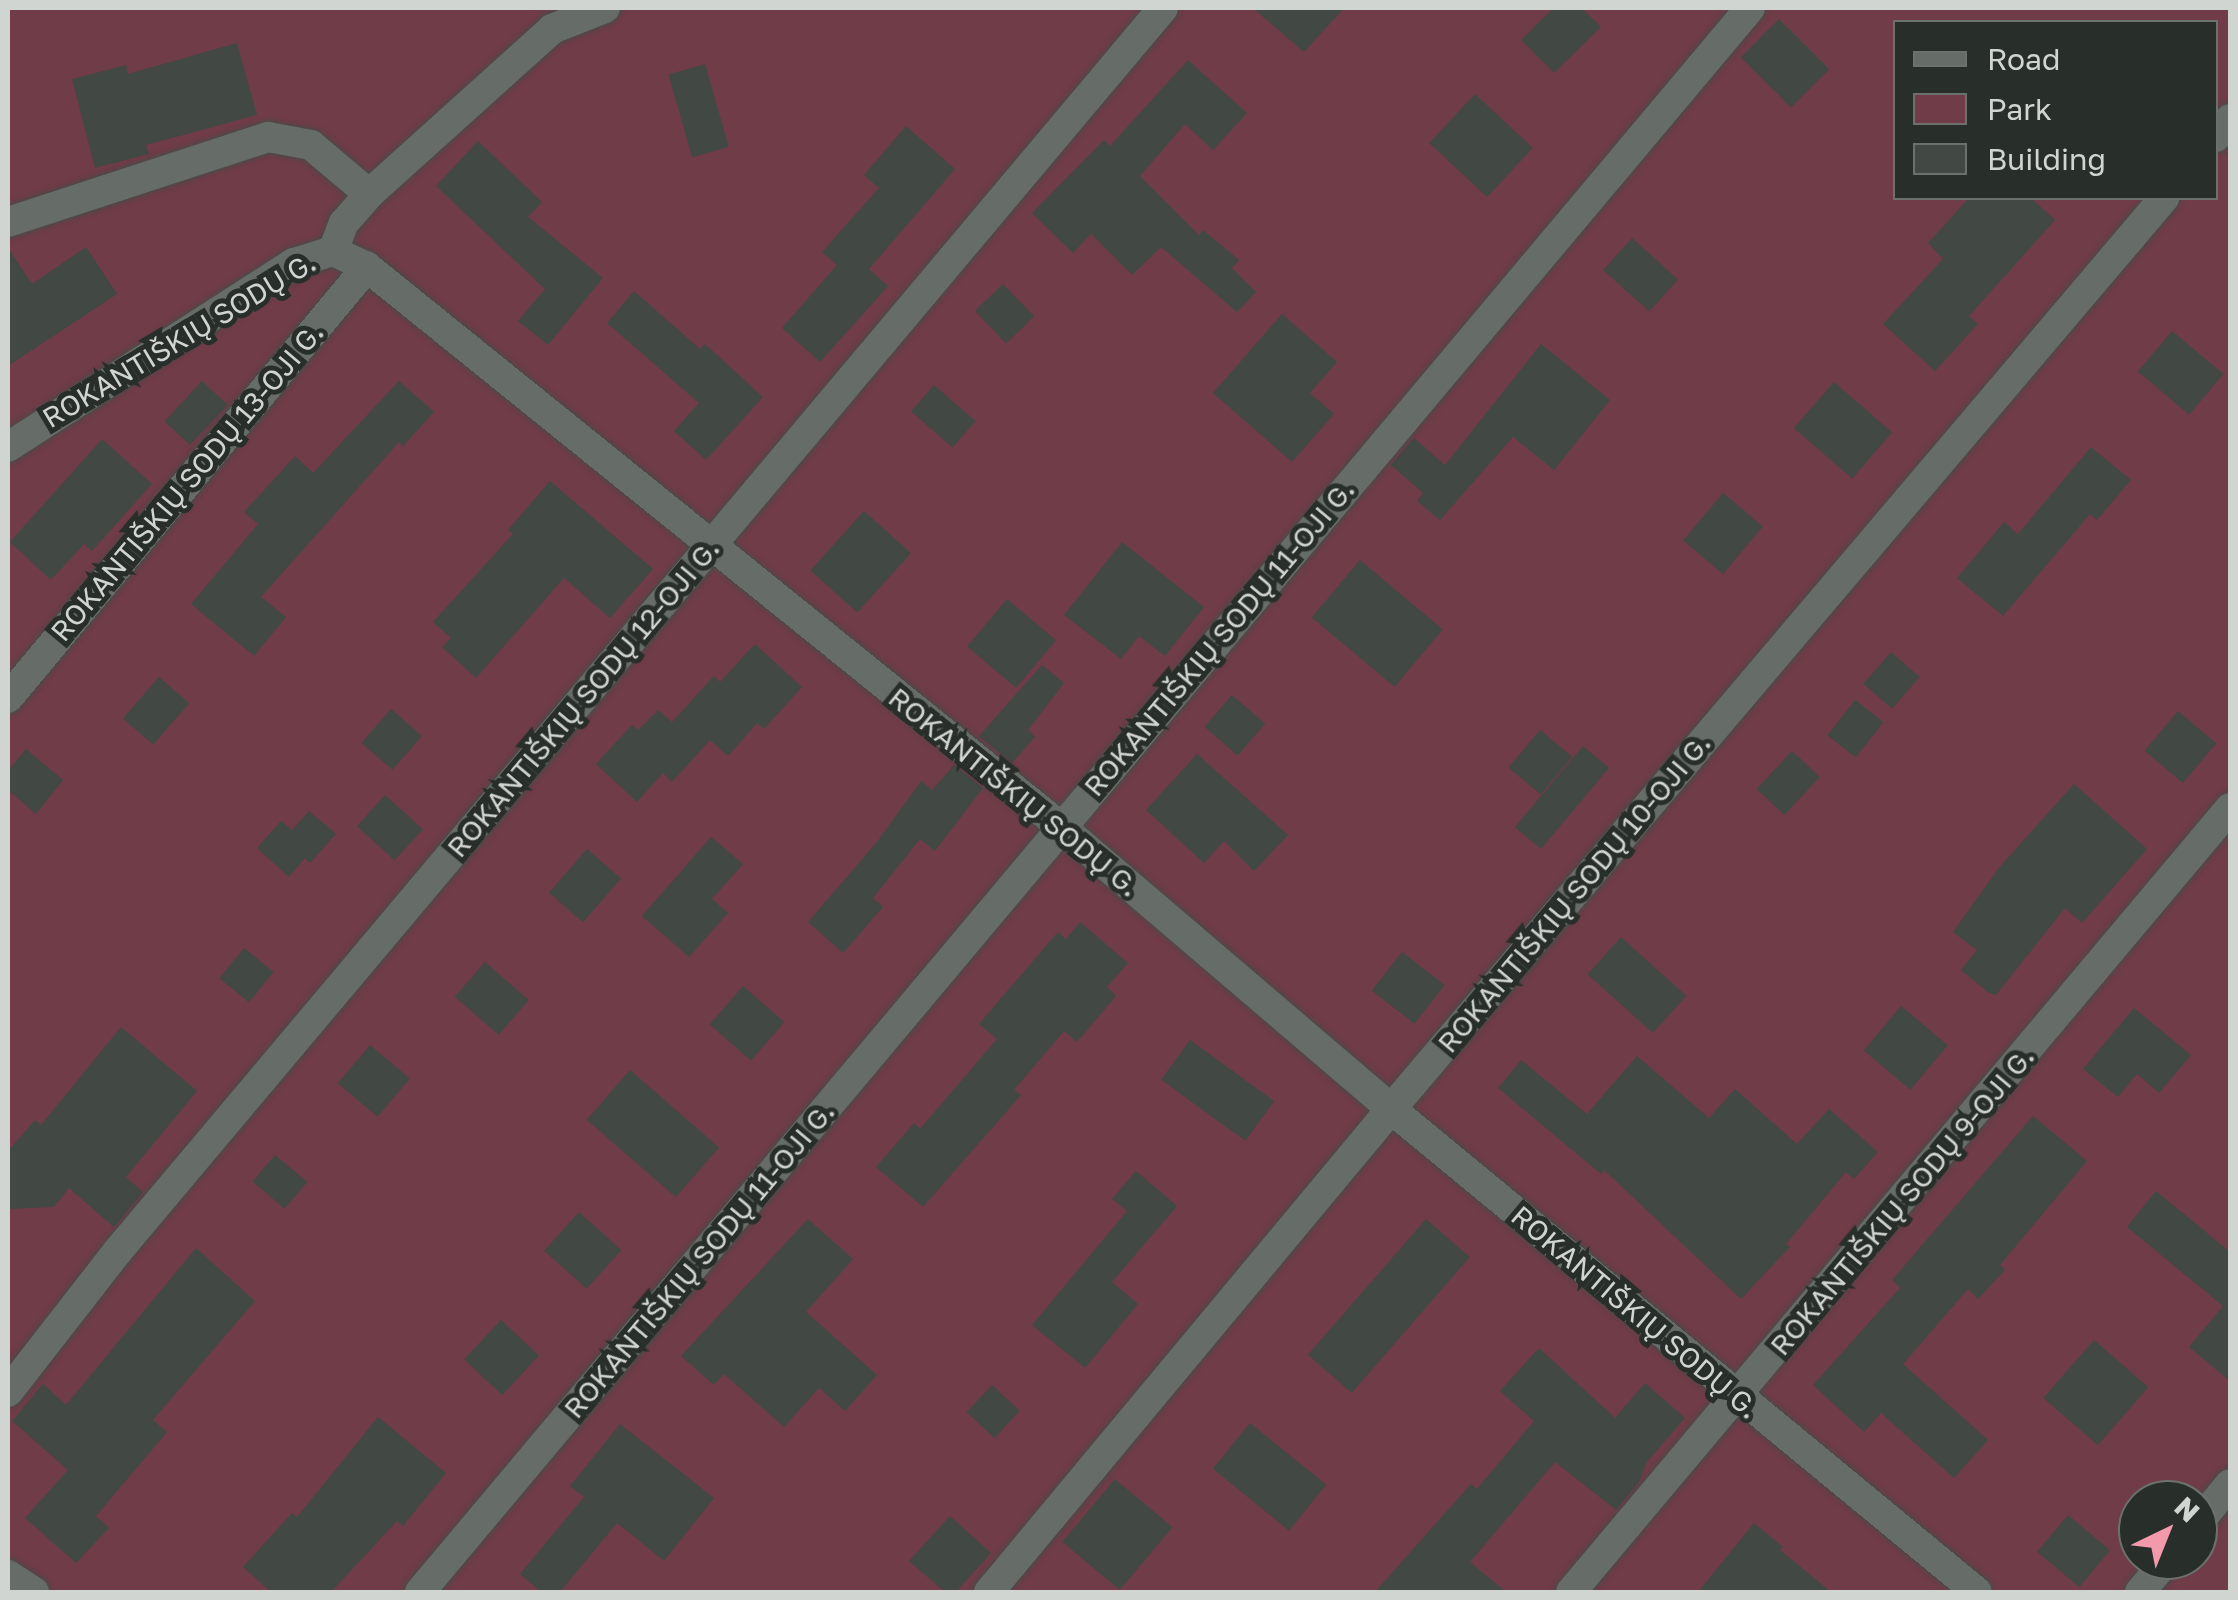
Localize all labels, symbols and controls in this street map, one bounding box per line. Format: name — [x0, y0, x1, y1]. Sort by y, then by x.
legend — [1893, 20, 2218, 200]
text: Road — [1987, 41, 2061, 77]
text: Park — [1987, 91, 2052, 127]
text: Building — [1987, 141, 2106, 177]
street label: ROKANTIŠKIŲ SODŲ G. — [36, 245, 322, 435]
street label: ROKANTIŠKIŲ SODŲ 13-OJI G. — [44, 316, 330, 648]
street label: ROKANTIŠKIŲ SODŲ 11-OJI G. — [1077, 473, 1361, 803]
street label: ROKANTIŠKIŲ SODŲ 12-OJI G. — [440, 532, 726, 864]
street label: ROKANTIŠKIŲ SODŲ G. — [882, 681, 1146, 903]
street label: ROKANTIŠKIŲ SODŲ 10-OJI G. — [1431, 727, 1717, 1059]
street label: ROKANTIŠKIŲ SODŲ 9-OJI G. — [1763, 1040, 2041, 1362]
street label: ROKANTIŠKIŲ SODŲ 11-OJI G. — [557, 1095, 841, 1425]
street label: ROKANTIŠKIŲ SODŲ G. — [1504, 1199, 1766, 1425]
north arrow — [2118, 1480, 2218, 1580]
text: N — [2168, 1490, 2206, 1528]

